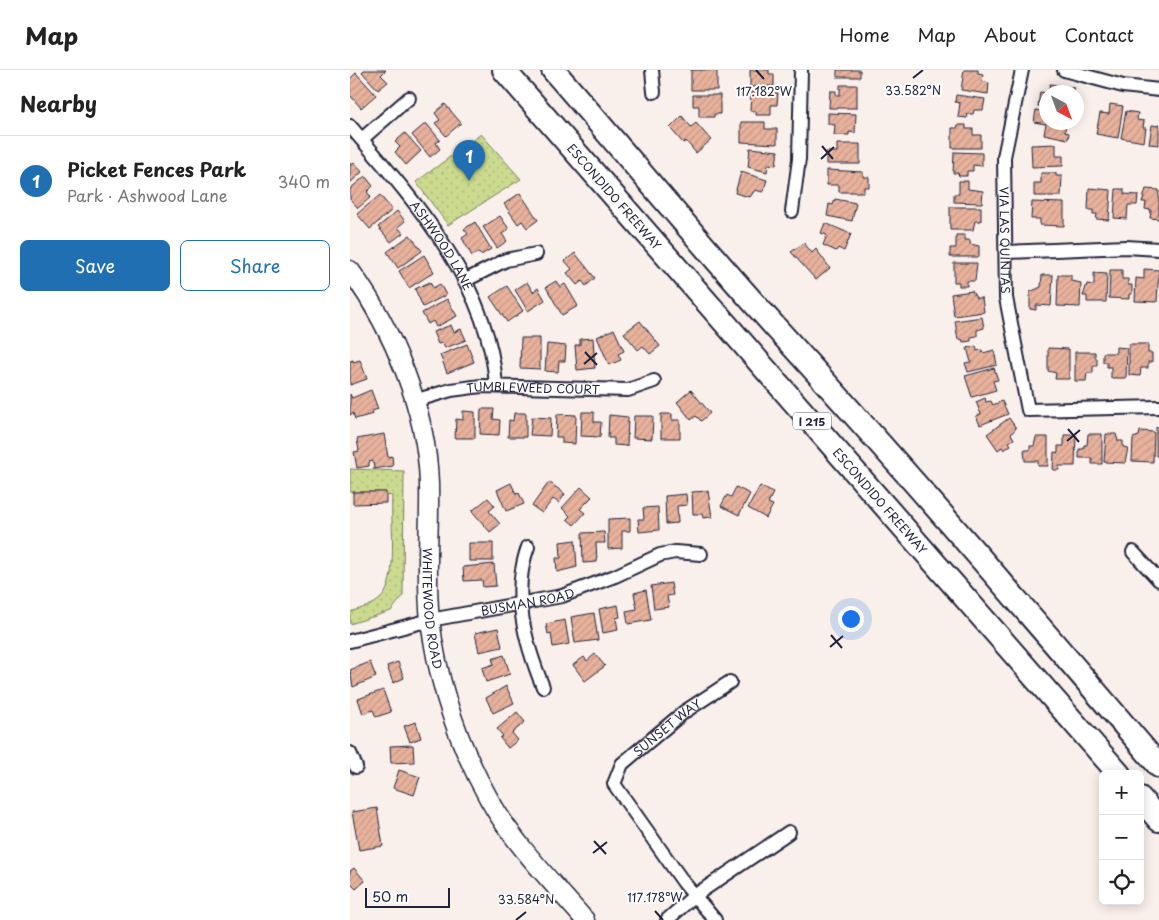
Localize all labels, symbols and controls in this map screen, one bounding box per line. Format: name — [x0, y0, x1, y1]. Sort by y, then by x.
text: Map — [25, 17, 78, 53]
text: Home — [839, 21, 889, 48]
text: Map — [917, 21, 956, 48]
text: About — [984, 21, 1036, 48]
text: Contact — [1064, 21, 1134, 48]
text: 33.582°N — [885, 81, 941, 99]
text: 117.182°W — [736, 82, 793, 100]
north arrow — [1039, 85, 1084, 130]
text: Nearby — [20, 87, 97, 119]
pin: 1 — [453, 140, 485, 181]
street label: ESCONDIDO FREEWAY — [563, 140, 666, 253]
text: Picket Fences Park — [67, 155, 246, 183]
text: 1 — [32, 169, 40, 193]
text: 340 m — [278, 169, 330, 193]
text: Park · Ashwood Lane — [67, 183, 228, 207]
street label: VIA LAS QUINTAS — [995, 187, 1015, 294]
street label: ASHWOOD LANE — [406, 196, 478, 294]
button: Save — [20, 240, 170, 291]
button: Share — [180, 240, 330, 291]
street label: TUMBLEWEED COURT — [465, 377, 601, 398]
road number: I 215 — [793, 412, 831, 430]
street label: ESCONDIDO FREEWAY — [829, 444, 932, 558]
street label: WHITEWOOD ROAD — [419, 548, 447, 671]
street label: BUSMAN ROAD — [479, 583, 577, 620]
your location — [838, 606, 864, 632]
street label: SUNSET WAY — [629, 694, 705, 760]
map controls — [1099, 770, 1144, 905]
button: + — [1099, 770, 1144, 815]
button: − — [1099, 815, 1144, 860]
button: locate — [1099, 860, 1144, 905]
scale bar — [365, 885, 450, 908]
text: 50 m — [372, 886, 408, 907]
text: 117.178°W — [627, 888, 683, 906]
text: 33.584°N — [498, 890, 554, 908]

